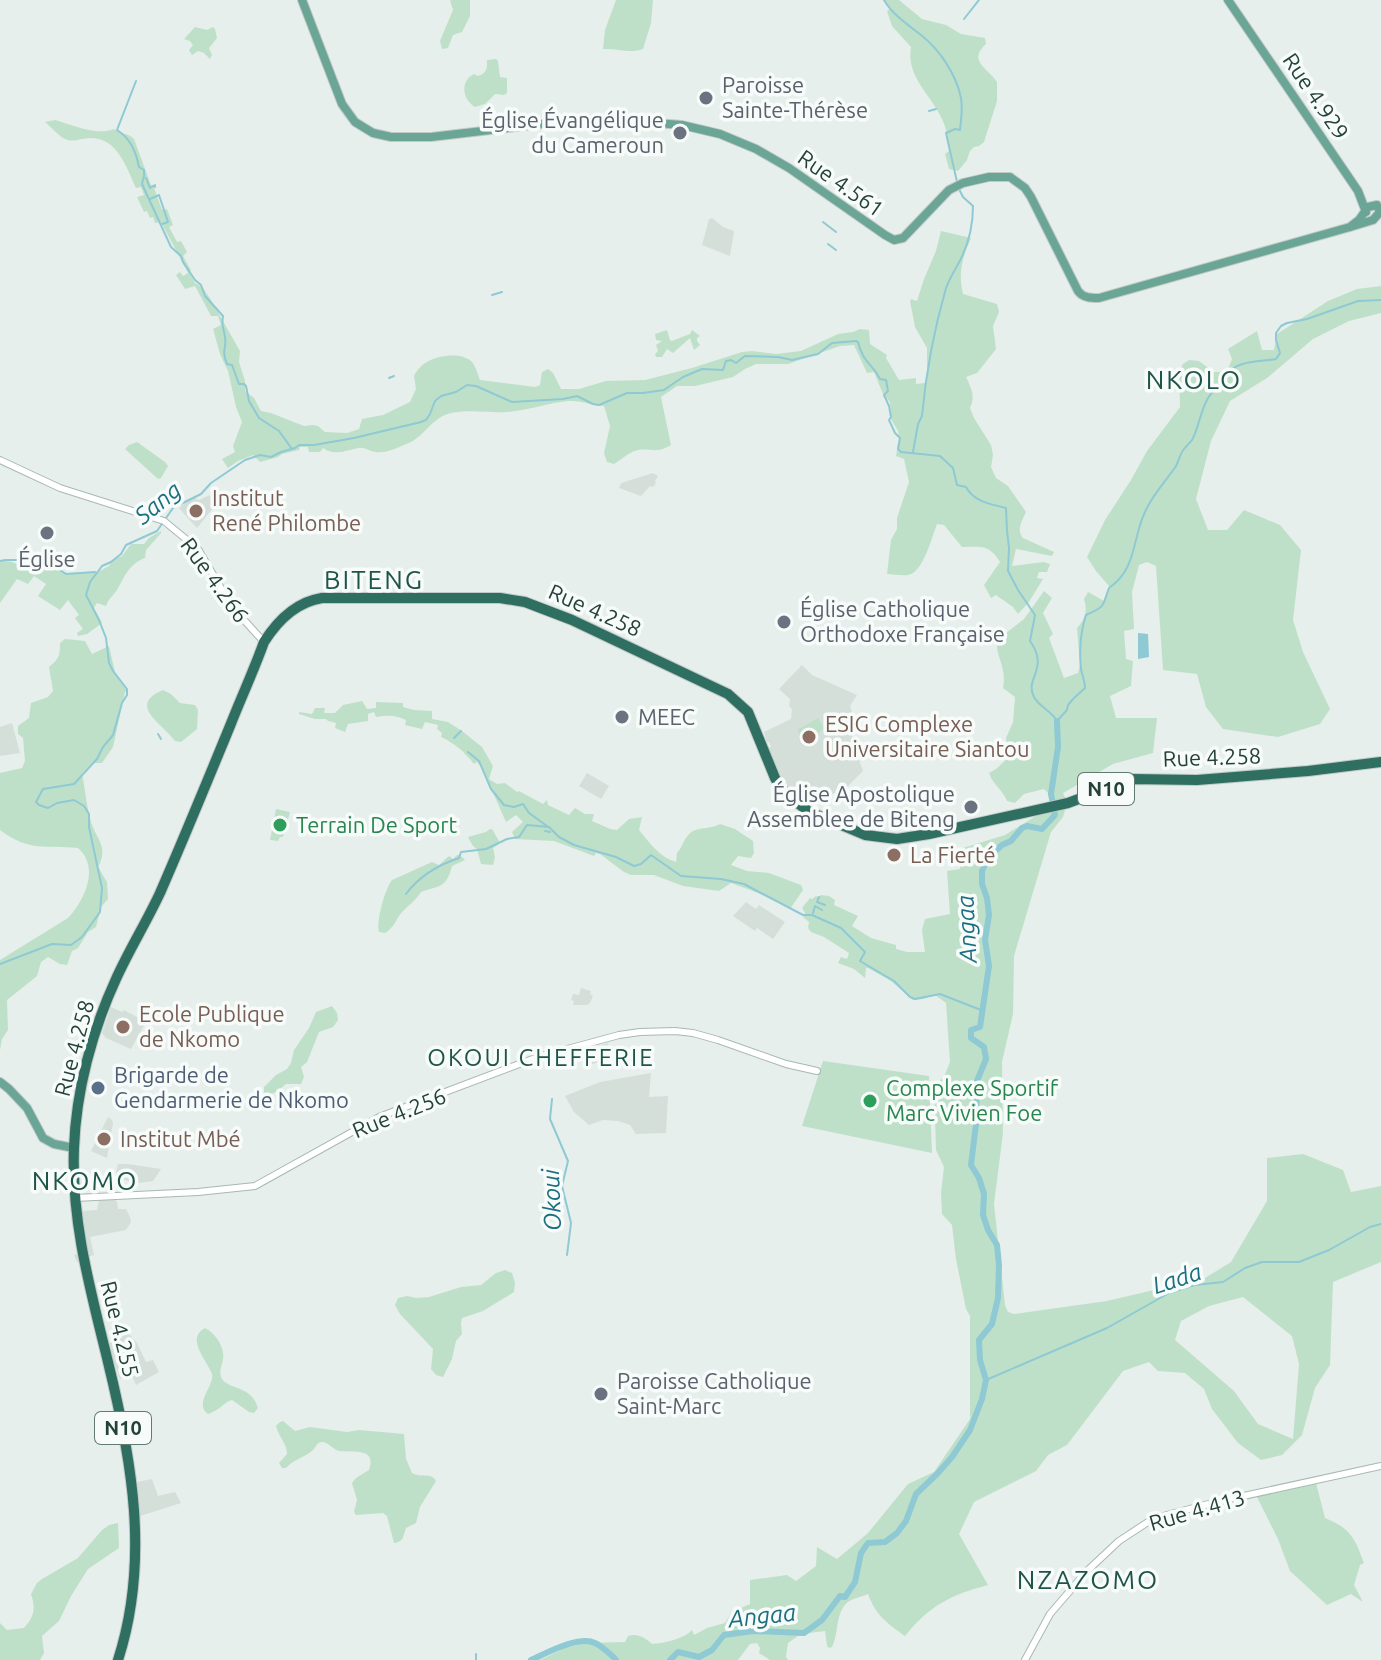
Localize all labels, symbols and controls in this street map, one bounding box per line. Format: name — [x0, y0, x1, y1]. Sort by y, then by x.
street label: Rue 4.929 — [1279, 48, 1354, 144]
place label: Paroisse Sainte-Thérèse — [722, 72, 868, 122]
marker: Paroisse Sainte-Thérèse — [697, 89, 715, 107]
place label: Église Évangélique du Cameroun — [481, 106, 664, 157]
marker: Église Évangélique du Cameroun — [671, 124, 689, 142]
street label: Rue 4.561 — [794, 144, 889, 221]
district label: NKOLO — [1146, 365, 1242, 394]
water label: Sang — [128, 476, 186, 530]
place label: Institut René Philombe — [212, 485, 361, 535]
marker: Institut René Philombe — [187, 502, 205, 520]
marker: Église — [38, 524, 56, 542]
street label: Rue 4.266 — [176, 533, 254, 627]
place label: Église — [18, 545, 76, 571]
district label: BITENG — [324, 565, 424, 594]
street label: Rue 4.258 — [545, 578, 645, 641]
place label: Église Catholique Orthodoxe Française — [800, 595, 1005, 646]
marker: Église Catholique Orthodoxe Française — [775, 613, 793, 631]
place label: MEEC — [638, 704, 695, 729]
marker: MEEC — [613, 708, 631, 726]
place label: ESIG Complexe Universitaire Siantou — [825, 711, 1030, 761]
marker: ESIG Complexe Universitaire Siantou — [800, 728, 818, 746]
street label: Rue 4.258 — [1162, 742, 1262, 771]
road number: N10 — [1078, 773, 1134, 805]
place label: Église Apostolique Assemblee de Biteng — [747, 780, 955, 831]
marker: Église Apostolique Assemblee de Biteng — [962, 798, 980, 816]
place label: Terrain De Sport — [296, 812, 458, 837]
marker: Terrain De Sport — [271, 816, 289, 834]
place label: La Fierté — [910, 842, 996, 867]
marker: La Fierté — [885, 846, 903, 864]
water label: Angaa — [951, 894, 982, 965]
street label: Rue 4.258 — [49, 997, 98, 1099]
place label: Ecole Publique de Nkomo — [139, 1001, 285, 1051]
marker: Ecole Publique de Nkomo — [114, 1018, 132, 1036]
district label: OKOUI CHEFFERIE — [427, 1044, 655, 1071]
place label: Brigarde de Gendarmerie de Nkomo — [114, 1062, 349, 1112]
place label: Complexe Sportif Marc Vivien Foe — [886, 1075, 1059, 1125]
marker: Brigarde de Gendarmerie de Nkomo — [89, 1079, 107, 1097]
street label: Rue 4.256 — [348, 1082, 449, 1143]
marker: Complexe Sportif Marc Vivien Foe — [861, 1092, 879, 1110]
place label: Institut Mbé — [120, 1126, 241, 1151]
marker: Institut Mbé — [95, 1130, 113, 1148]
district label: NKOMO — [32, 1166, 138, 1195]
water label: Okoui — [537, 1168, 566, 1231]
water label: Lada — [1149, 1258, 1205, 1299]
street label: Rue 4.255 — [96, 1278, 145, 1380]
place label: Paroisse Catholique Saint-Marc — [617, 1368, 812, 1418]
marker: Paroisse Catholique Saint-Marc — [592, 1385, 610, 1403]
road number: N10 — [95, 1412, 151, 1444]
street label: Rue 4.413 — [1146, 1484, 1248, 1535]
district label: NZAZOMO — [1017, 1565, 1159, 1594]
water label: Angaa — [726, 1599, 797, 1633]

